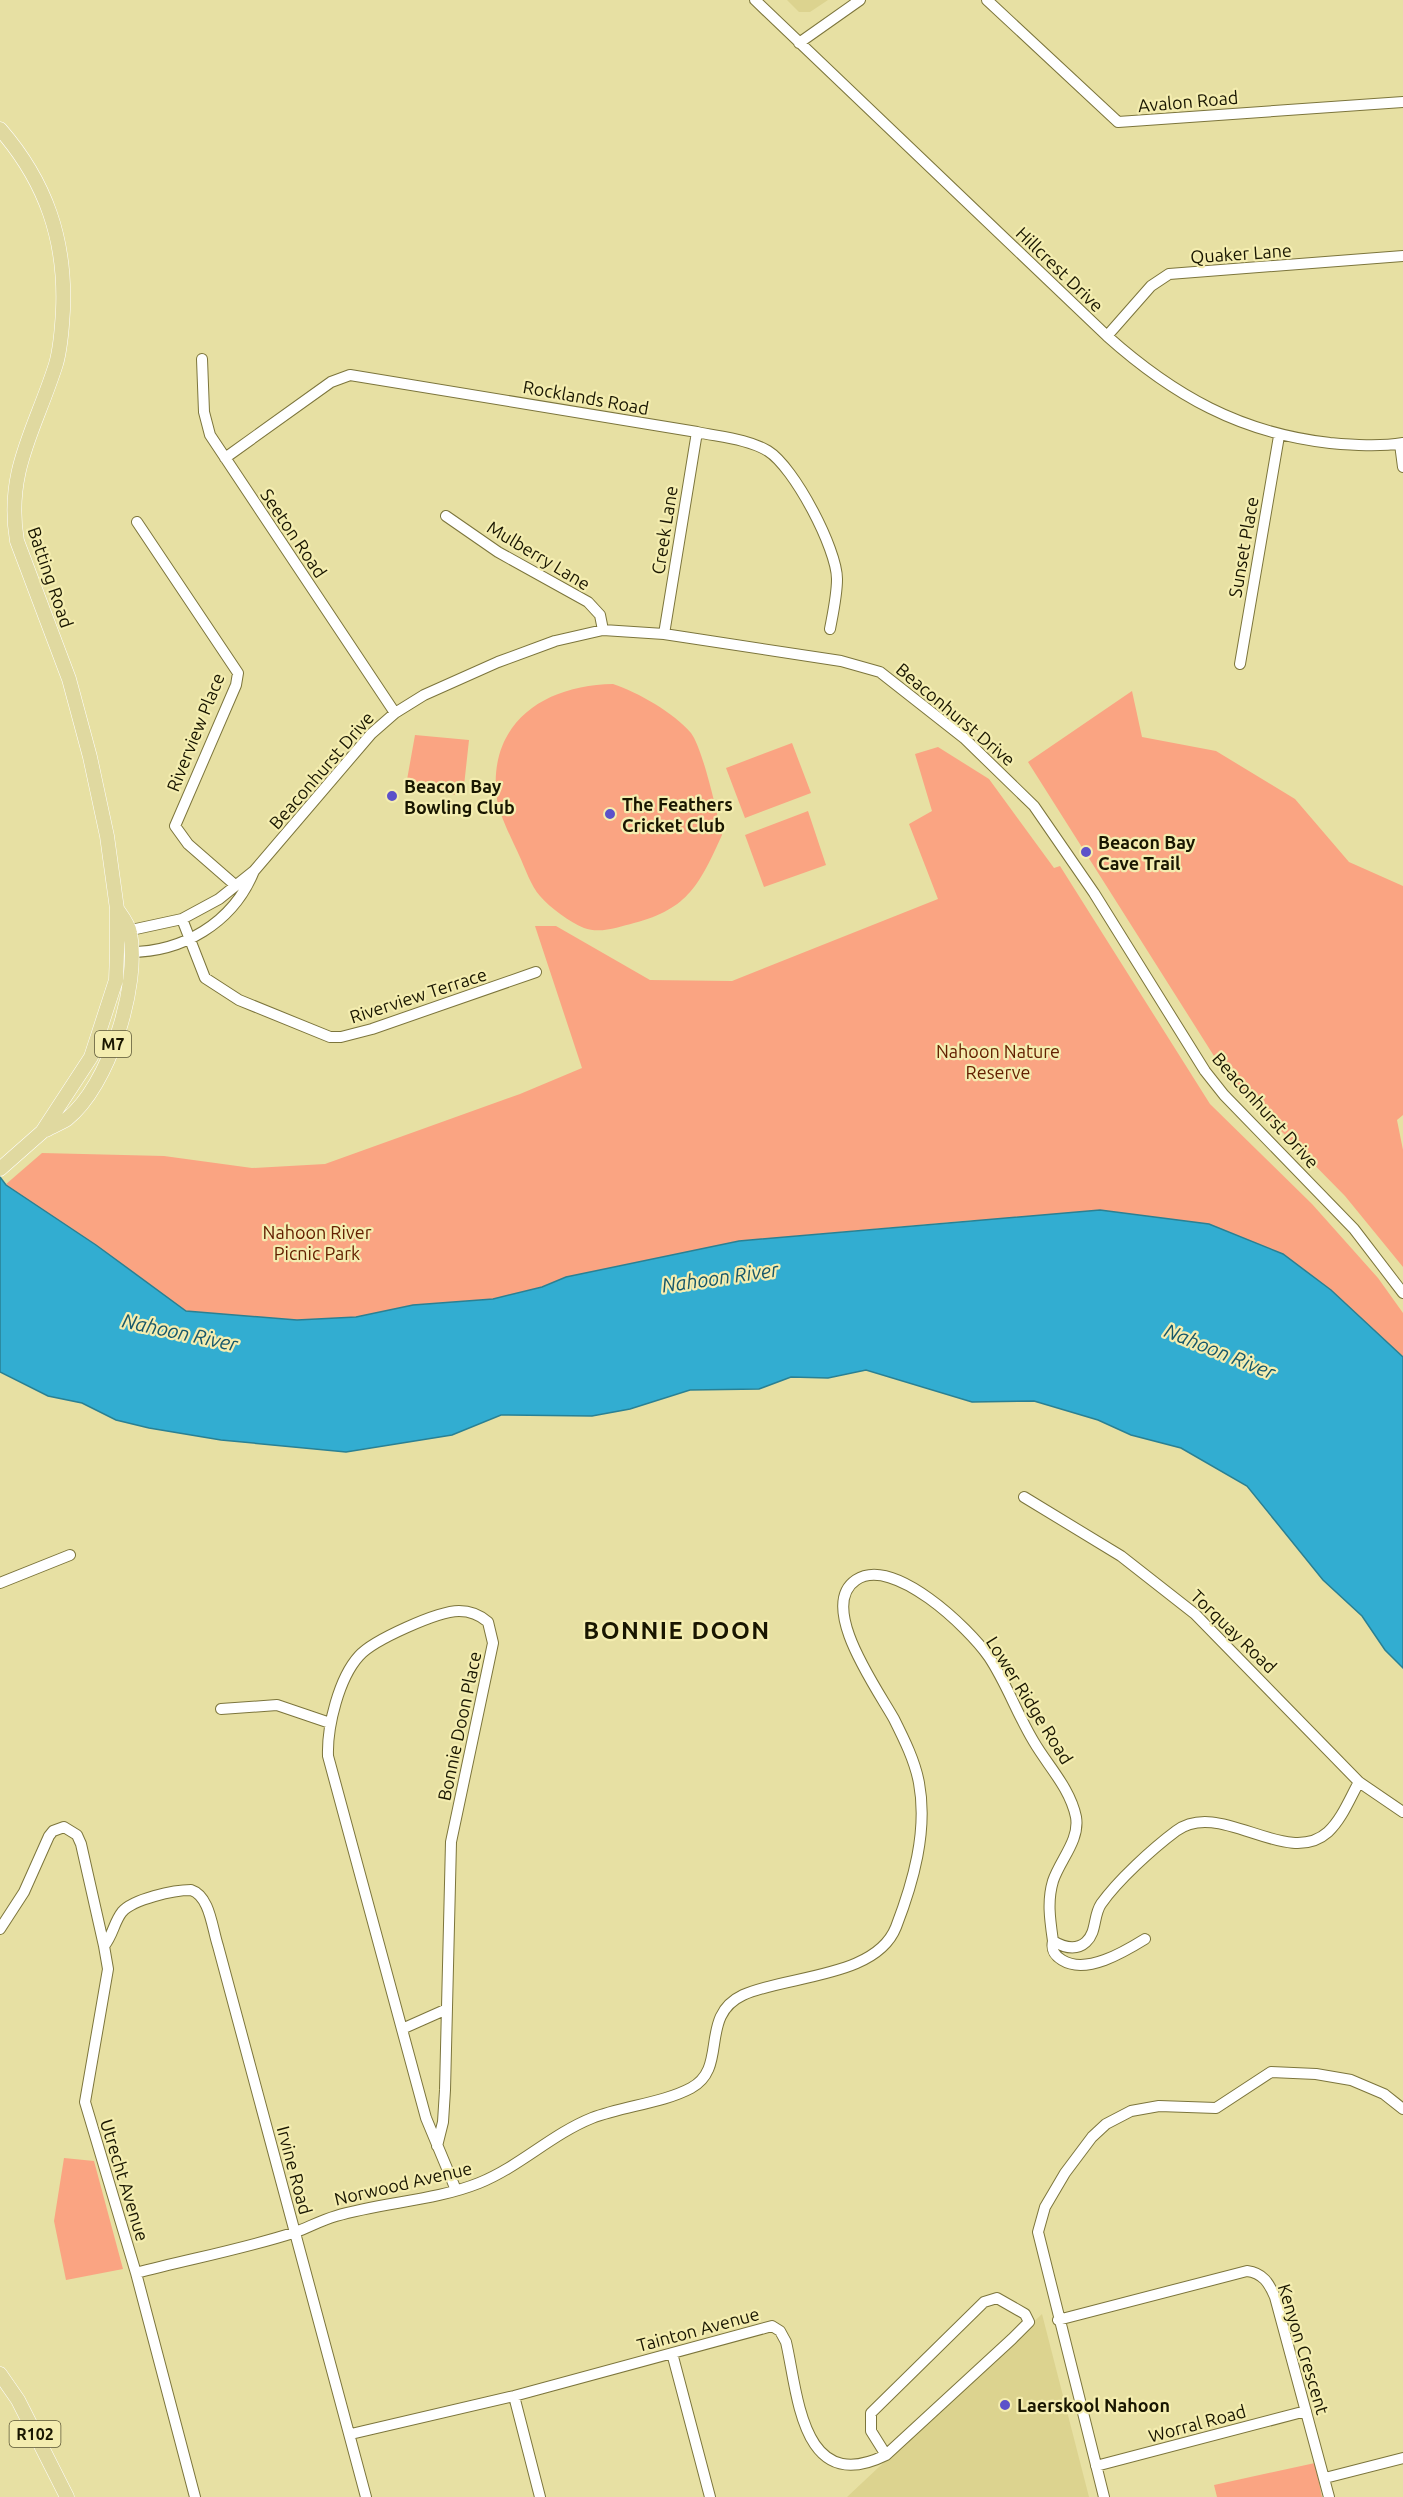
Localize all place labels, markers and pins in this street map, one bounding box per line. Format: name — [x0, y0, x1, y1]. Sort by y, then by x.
place label: Beacon Bay Bowling Club — [404, 776, 515, 817]
marker: Beacon Bay Bowling Club — [385, 789, 399, 803]
place label: The Feathers Cricket Club — [622, 794, 733, 835]
marker: The Feathers Cricket Club — [603, 807, 617, 821]
place label: Beacon Bay Cave Trail — [1098, 832, 1196, 873]
marker: Beacon Bay Cave Trail — [1079, 845, 1093, 859]
place label: Laerskool Nahoon — [1017, 2395, 1170, 2415]
marker: Laerskool Nahoon — [998, 2398, 1012, 2412]

